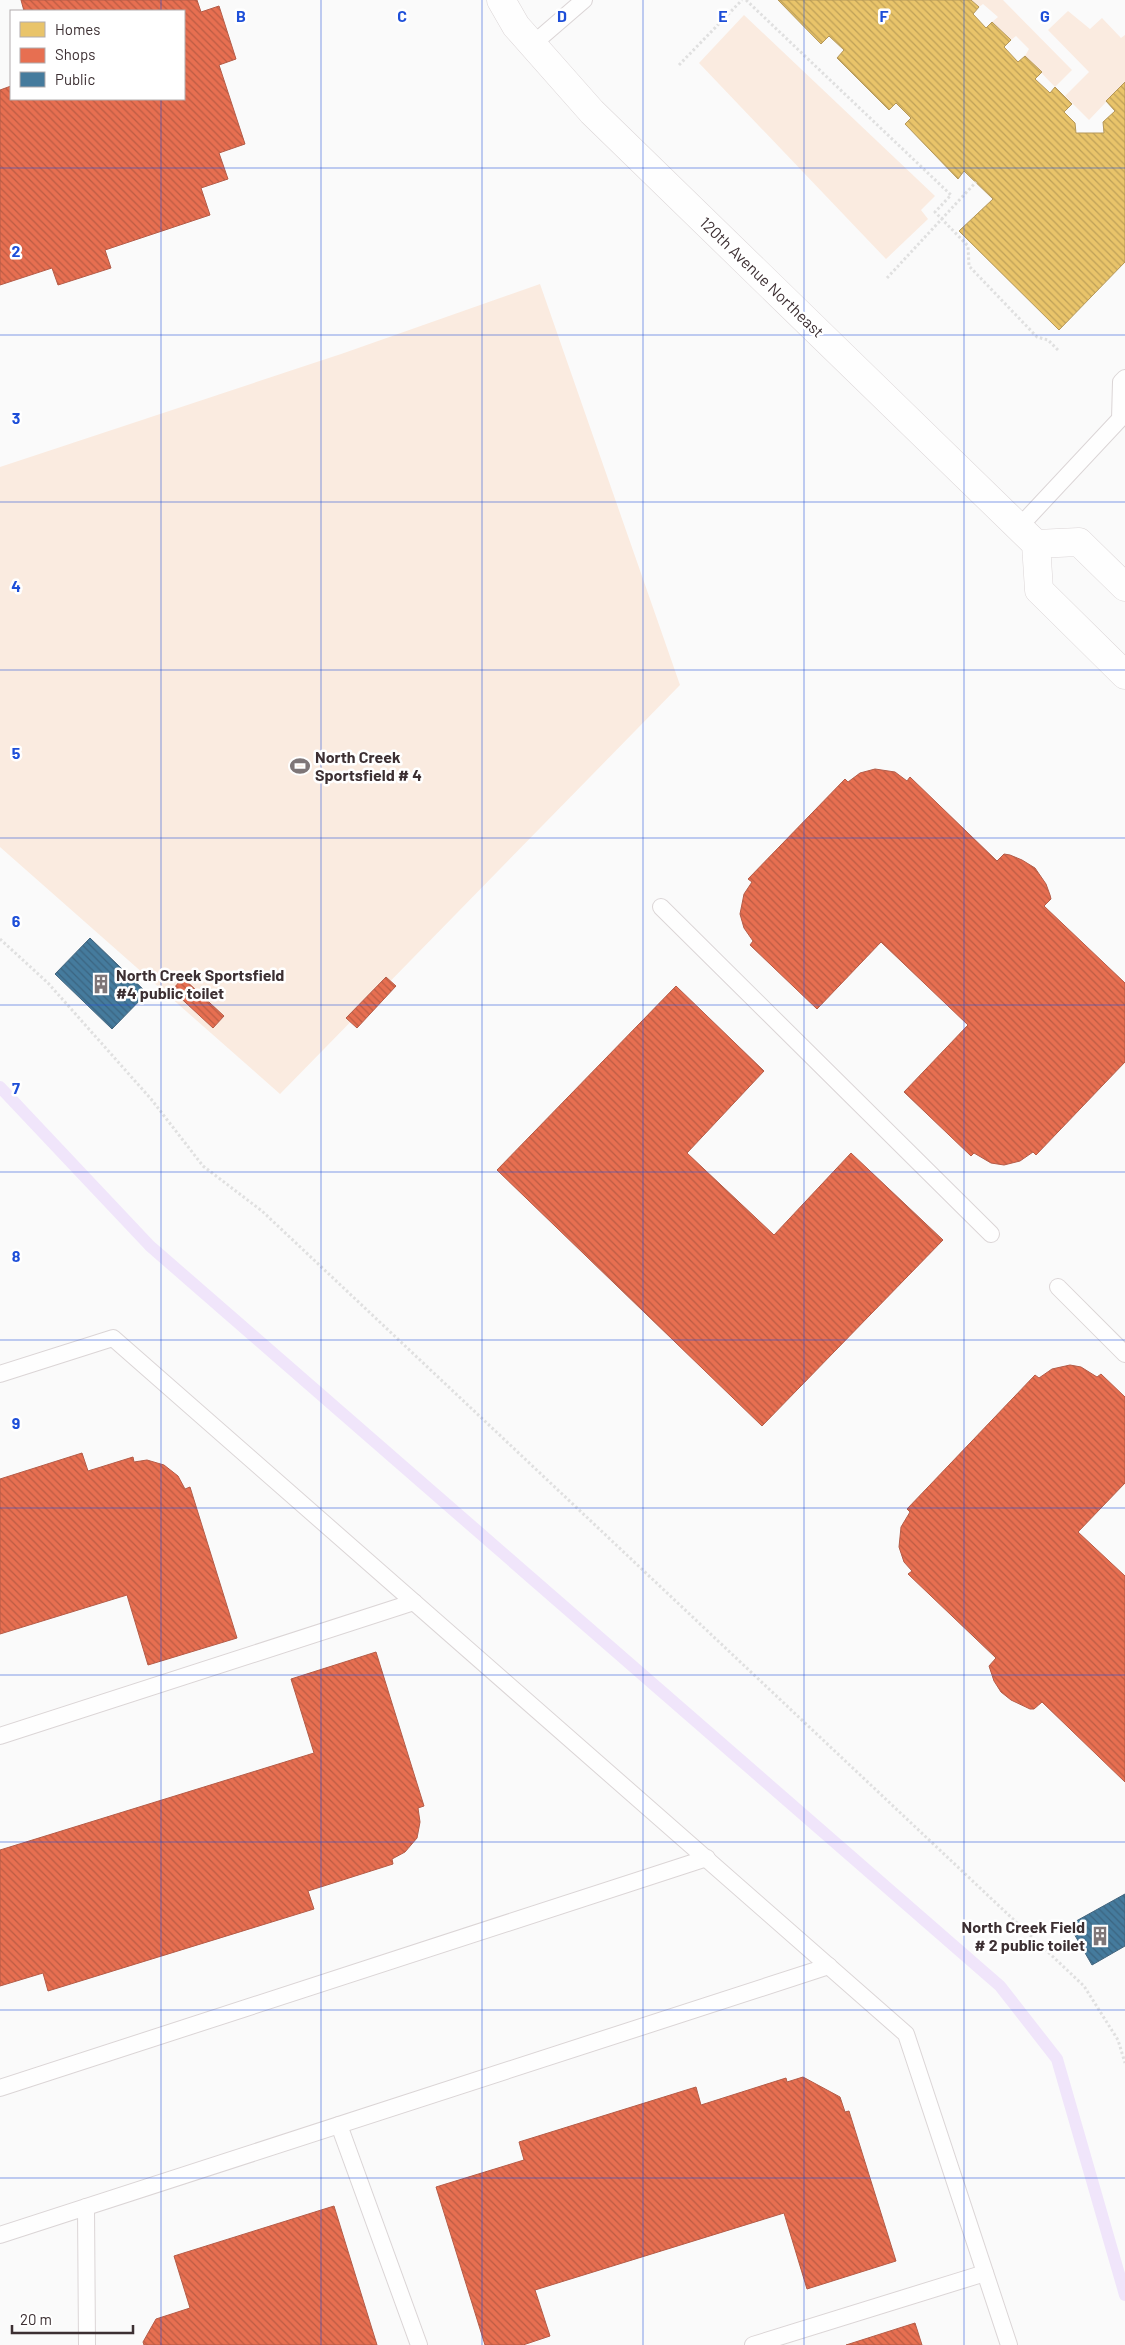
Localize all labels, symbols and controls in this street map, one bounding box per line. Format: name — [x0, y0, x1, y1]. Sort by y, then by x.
text: B — [236, 6, 246, 25]
text: C — [397, 6, 407, 25]
text: D — [557, 6, 567, 25]
text: E — [718, 6, 728, 25]
text: F — [880, 6, 889, 25]
text: G — [1040, 6, 1050, 25]
legend — [10, 10, 185, 100]
text: Homes — [55, 20, 100, 38]
text: Shops — [55, 45, 95, 63]
text: Public — [55, 70, 95, 88]
street label: 120th Avenue Northeast — [696, 213, 828, 341]
text: 2 — [12, 241, 21, 260]
text: 3 — [12, 408, 20, 427]
text: 4 — [11, 576, 21, 595]
text: 5 — [12, 743, 21, 762]
place label: North Creek Sportsfield # 4 — [315, 747, 422, 784]
sports icon: North Creek Sportsfield # 4 — [289, 755, 311, 777]
text: 6 — [12, 911, 21, 930]
place label: North Creek Sportsfield #4 public toilet — [116, 965, 284, 1002]
building icon: North Creek Sportsfield #4 public toilet — [90, 973, 112, 995]
text: 7 — [12, 1078, 20, 1097]
text: 8 — [12, 1246, 21, 1265]
text: 9 — [12, 1413, 20, 1432]
place label: North Creek Field # 2 public toilet — [962, 1917, 1085, 1954]
building icon: North Creek Field # 2 public toilet — [1089, 1925, 1111, 1947]
scale bar — [12, 2302, 134, 2334]
text: 20 m — [20, 2310, 52, 2328]

